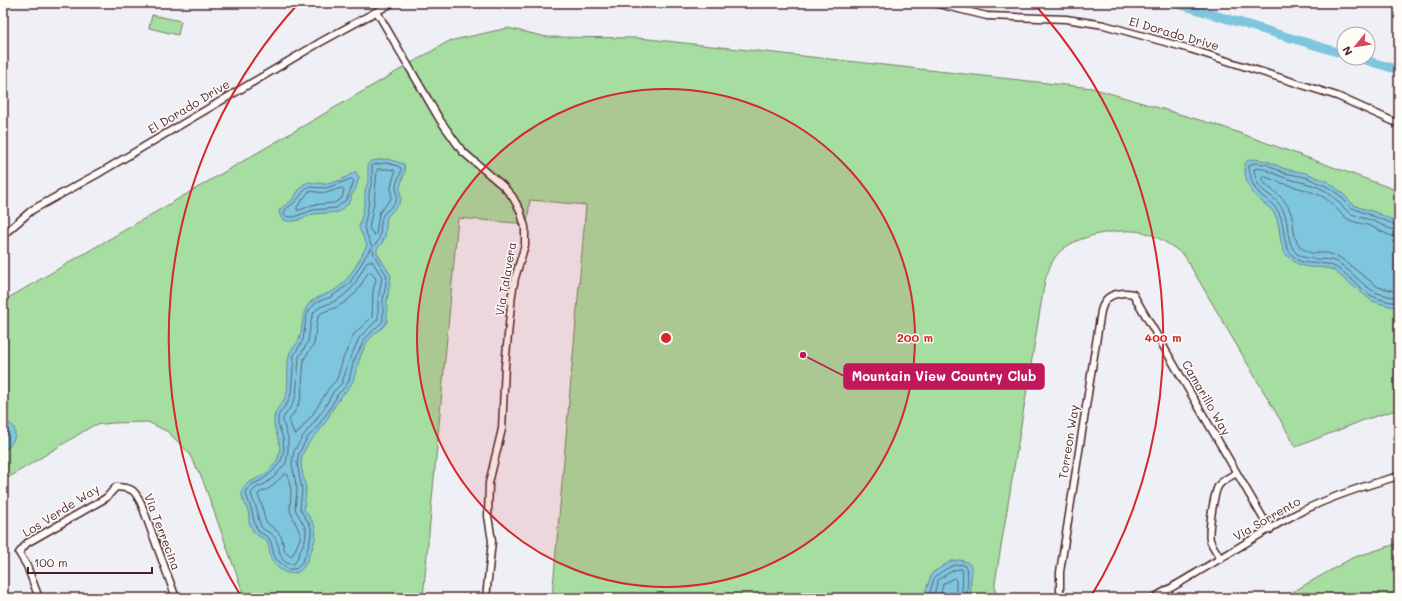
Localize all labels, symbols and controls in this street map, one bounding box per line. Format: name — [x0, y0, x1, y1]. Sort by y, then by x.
street label: El Dorado Drive — [1127, 13, 1221, 54]
north arrow — [1336, 26, 1376, 66]
text: N — [1338, 44, 1355, 59]
street label: El Dorado Drive — [145, 75, 232, 137]
street label: Via Talavera — [491, 241, 519, 317]
text: 200 m — [897, 329, 933, 345]
text: 400 m — [1145, 329, 1181, 345]
centre of rings — [659, 331, 673, 345]
street label: Camarillo Way — [1179, 357, 1235, 438]
callout: Mountain View Country Club — [844, 364, 1044, 389]
text: Mountain View Country Club — [852, 367, 1036, 385]
street label: Torreon Way — [1054, 403, 1082, 480]
street label: Los Verde Way — [19, 480, 102, 540]
street label: Via Terrecina — [141, 491, 185, 572]
street label: Via Sorrento — [1230, 492, 1303, 544]
scale bar — [28, 549, 152, 575]
text: 100 m — [34, 554, 68, 570]

